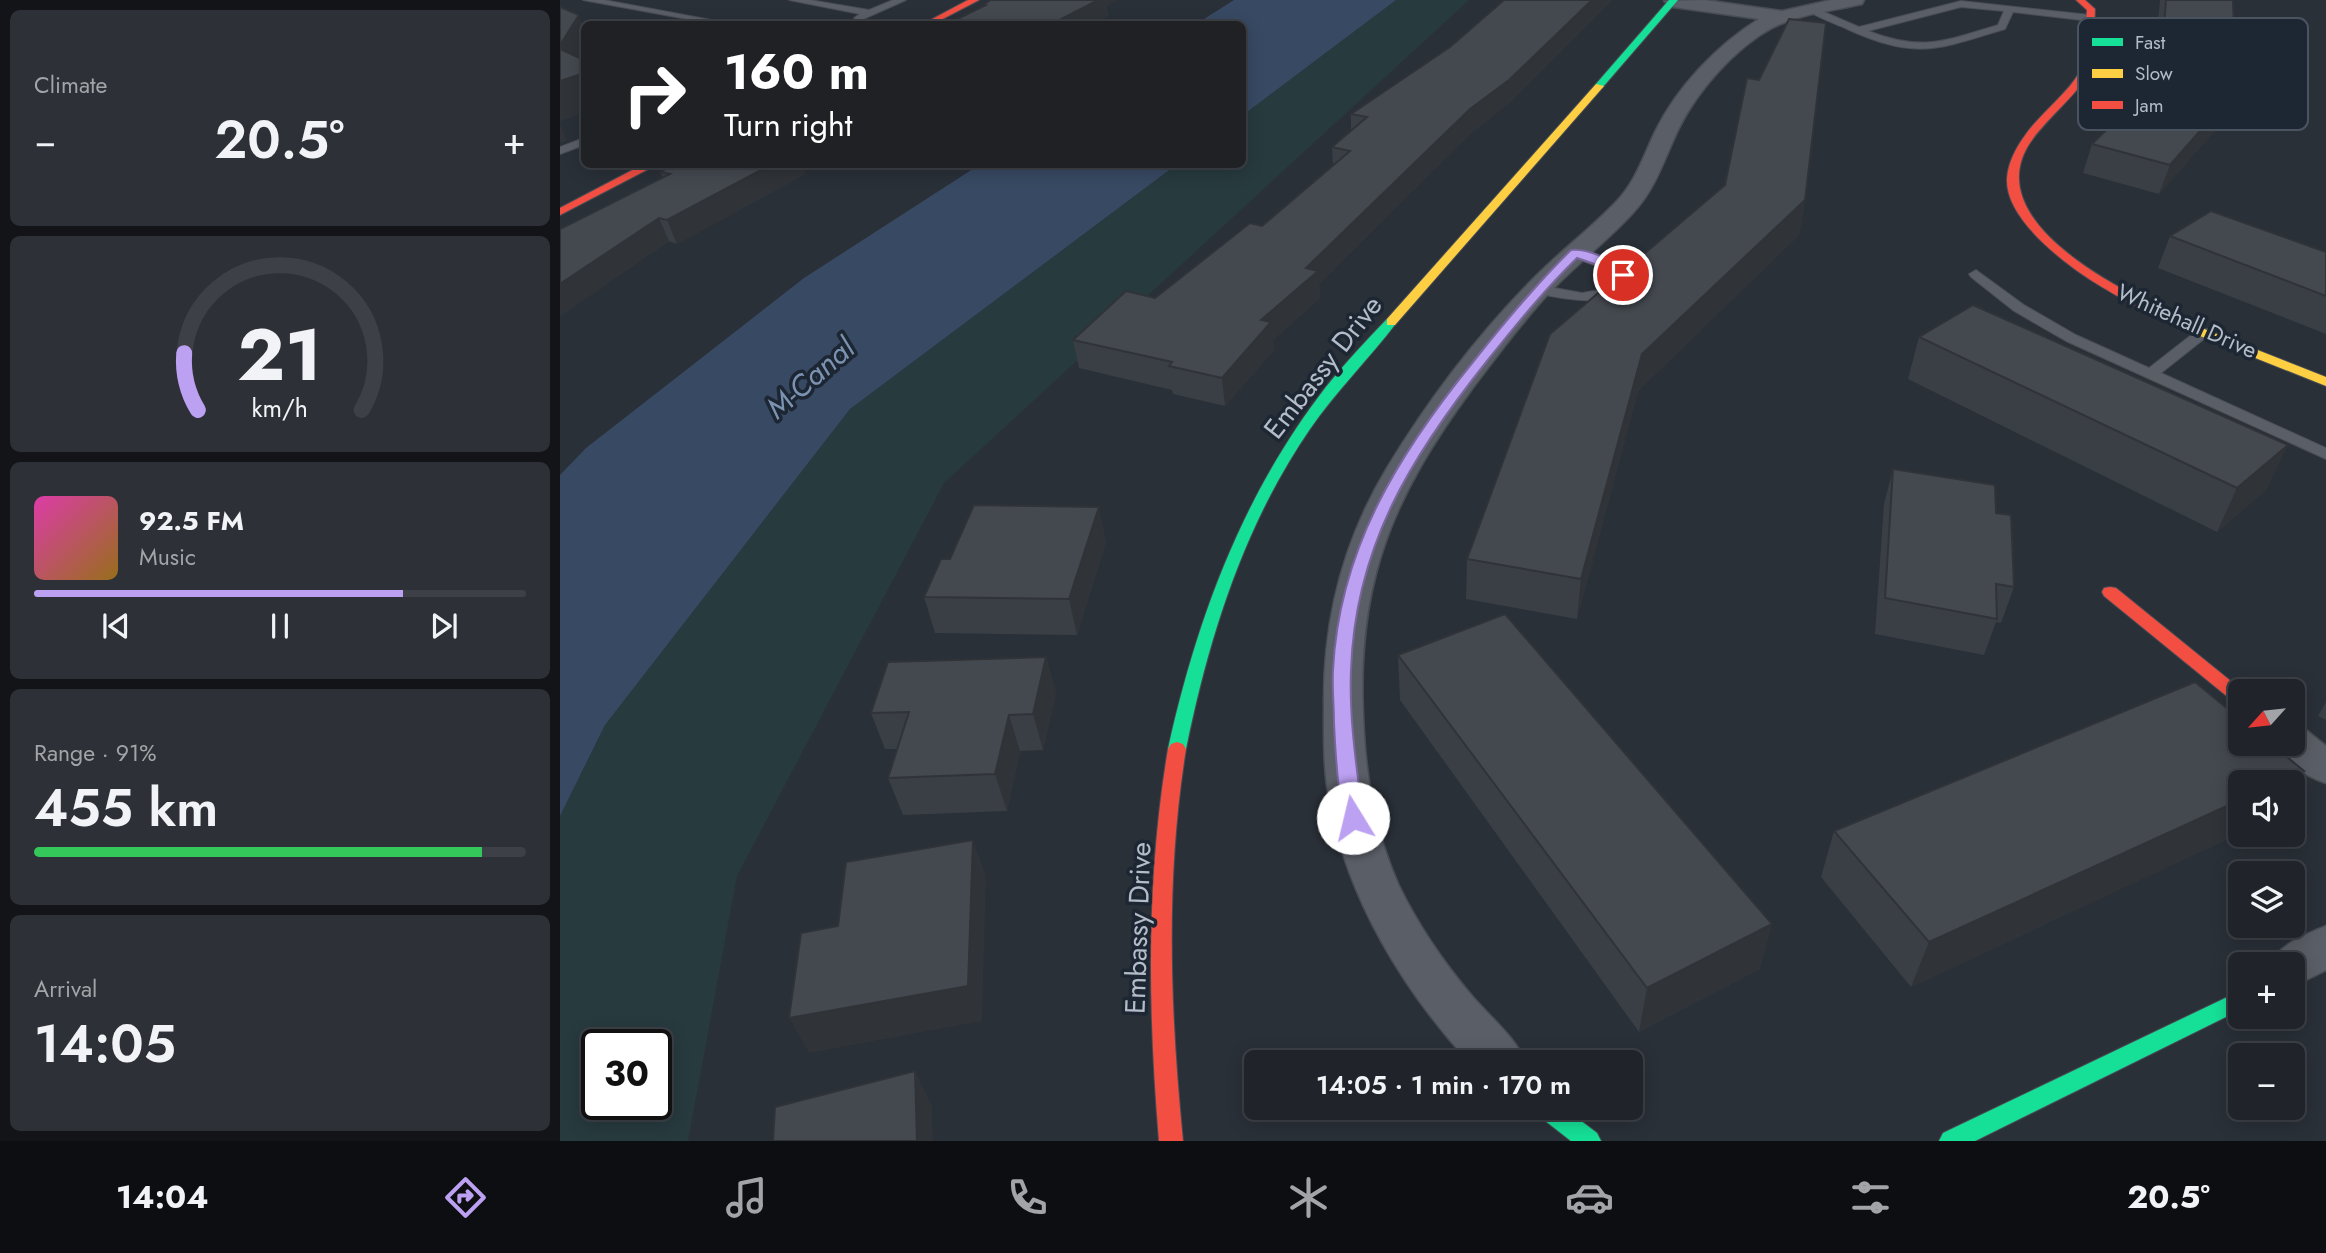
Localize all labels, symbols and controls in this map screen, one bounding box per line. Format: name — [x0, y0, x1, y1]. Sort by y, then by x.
legend — [2078, 18, 2308, 130]
text: Fast — [2135, 29, 2166, 56]
text: 160 m — [724, 37, 869, 107]
icon: right — [609, 49, 700, 140]
text: Slow — [2135, 60, 2173, 87]
text: Climate — [34, 68, 107, 102]
text: Jam — [2132, 92, 2164, 119]
text: 20.5° — [215, 102, 344, 178]
text: Turn right — [724, 102, 853, 148]
text: − — [34, 113, 56, 168]
text: + — [503, 113, 526, 168]
pin — [1593, 245, 1653, 305]
icon: arrive — [1604, 256, 1642, 294]
street label: Whitehall Drive — [2112, 275, 2263, 367]
street label: Embassy Drive — [1254, 287, 1392, 447]
text: 21 — [238, 303, 322, 408]
water label: M-Canal — [756, 327, 865, 429]
text: km/h — [252, 390, 308, 426]
text: 92.5 FM — [139, 502, 244, 540]
text: Music — [139, 540, 196, 574]
icon: previous — [97, 607, 135, 645]
icon: pause — [261, 607, 299, 645]
icon: next — [425, 607, 463, 645]
north arrow — [2228, 679, 2305, 756]
map controls — [2228, 679, 2305, 1120]
text: Range · 91% — [34, 736, 157, 770]
text: 455 km — [34, 770, 218, 846]
button: sound — [2228, 770, 2305, 847]
position arrow — [1316, 781, 1390, 855]
street label: Embassy Drive — [1115, 841, 1161, 1015]
button: layers — [2228, 861, 2305, 938]
button: + — [2228, 952, 2305, 1029]
text: Arrival — [34, 972, 97, 1006]
text: 14:05 — [34, 1006, 176, 1082]
speed limit sign: 30 — [581, 1029, 672, 1120]
button: − — [2228, 1043, 2305, 1120]
text: 14:05 · 1 min · 170 m — [1316, 1066, 1571, 1104]
icon: directions — [441, 1173, 490, 1222]
icon: music — [722, 1173, 771, 1222]
icon: phone — [1003, 1173, 1052, 1222]
icon: climate — [1284, 1173, 1333, 1222]
icon: car — [1565, 1173, 1614, 1222]
icon: filters — [1846, 1173, 1895, 1222]
text: 14:04 — [116, 1174, 209, 1220]
text: 20.5° — [2127, 1174, 2210, 1220]

